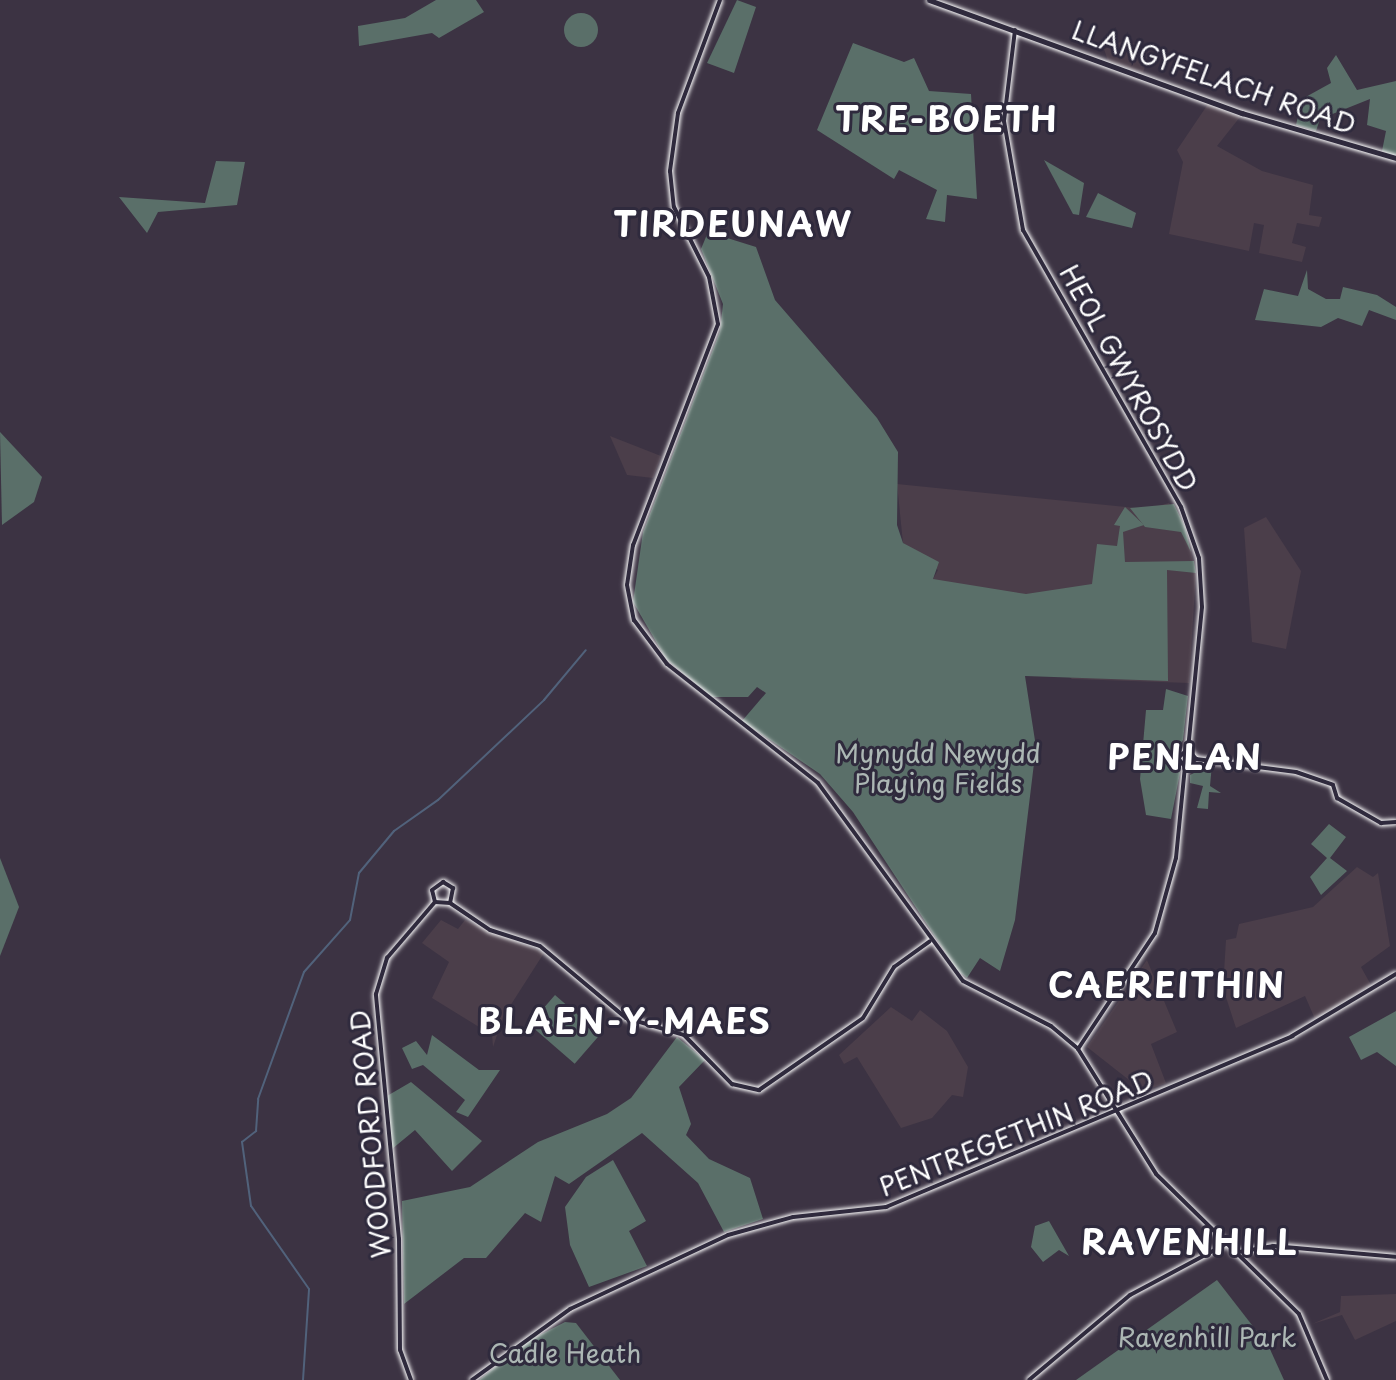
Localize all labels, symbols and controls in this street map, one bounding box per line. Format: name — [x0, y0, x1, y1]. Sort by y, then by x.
street label: LLANGYFELACH ROAD — [1068, 14, 1360, 140]
district label: TRE-BOETH — [835, 99, 1059, 139]
district label: TIRDEUNAW — [615, 204, 851, 244]
street label: HEOL GWYROSYDD — [1054, 259, 1204, 497]
park label: Mynydd Newydd Playing Fields — [834, 737, 1042, 798]
district label: PENLAN — [1107, 737, 1263, 777]
district label: CAEREITHIN — [1050, 965, 1284, 1005]
district label: BLAEN-Y-MAES — [477, 1001, 773, 1041]
street label: WOODFORD ROAD — [344, 1009, 396, 1259]
street label: PENTREGETHIN ROAD — [874, 1064, 1158, 1202]
district label: RAVENHILL — [1083, 1222, 1297, 1262]
park label: Ravenhill Park — [1117, 1321, 1297, 1353]
park label: Cadle Heath — [487, 1337, 643, 1369]

